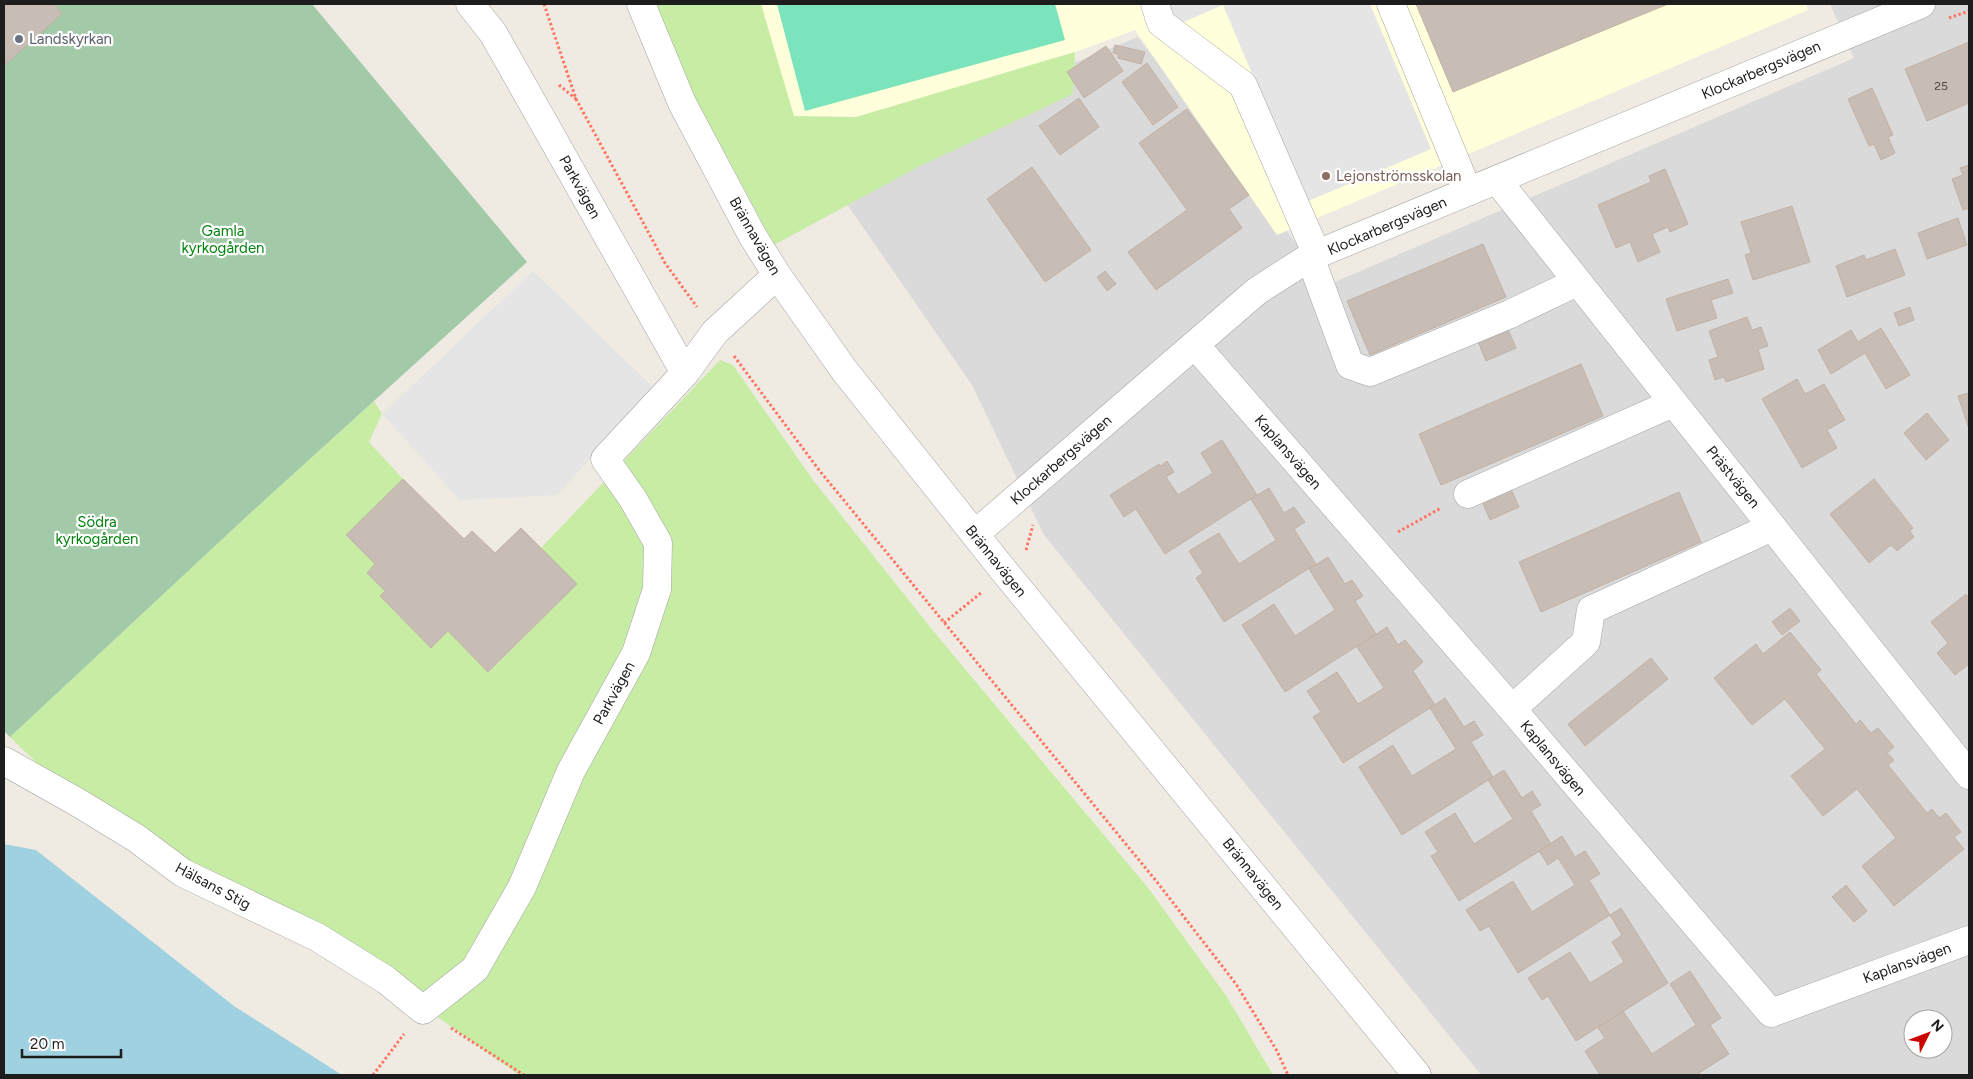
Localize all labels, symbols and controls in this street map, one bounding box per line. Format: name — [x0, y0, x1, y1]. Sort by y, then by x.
place label: Landskyrkan — [29, 30, 112, 48]
marker: Landskyrkan — [13, 33, 25, 45]
street label: Klockarbergsvägen — [1699, 37, 1823, 103]
house number: 25 — [1934, 79, 1948, 93]
street label: Parkvägen — [555, 152, 605, 222]
place label: Lejonströmsskolan — [1336, 167, 1461, 185]
marker: Lejonströmsskolan — [1320, 170, 1332, 182]
street label: Klockarbergsvägen — [1325, 193, 1449, 259]
street label: Brännavägen — [725, 194, 785, 278]
park label: Gamla kyrkogården — [182, 222, 264, 257]
street label: Klockarbergsvägen — [1007, 411, 1115, 509]
street label: Kaplansvägen — [1251, 411, 1325, 493]
street label: Prästvägen — [1702, 442, 1764, 512]
park label: Södra kyrkogården — [56, 513, 138, 548]
street label: Brännavägen — [962, 522, 1030, 600]
street label: Parkvägen — [589, 658, 639, 728]
street label: Kaplansvägen — [1516, 717, 1590, 799]
street label: Brännavägen — [1219, 835, 1287, 913]
street label: Hälsans Stig — [172, 859, 254, 913]
street label: Kaplansvägen — [1860, 939, 1954, 987]
north arrow — [1903, 1009, 1953, 1059]
text: N — [1927, 1016, 1947, 1035]
scale bar — [22, 1026, 121, 1058]
text: 20 m — [30, 1035, 64, 1053]

